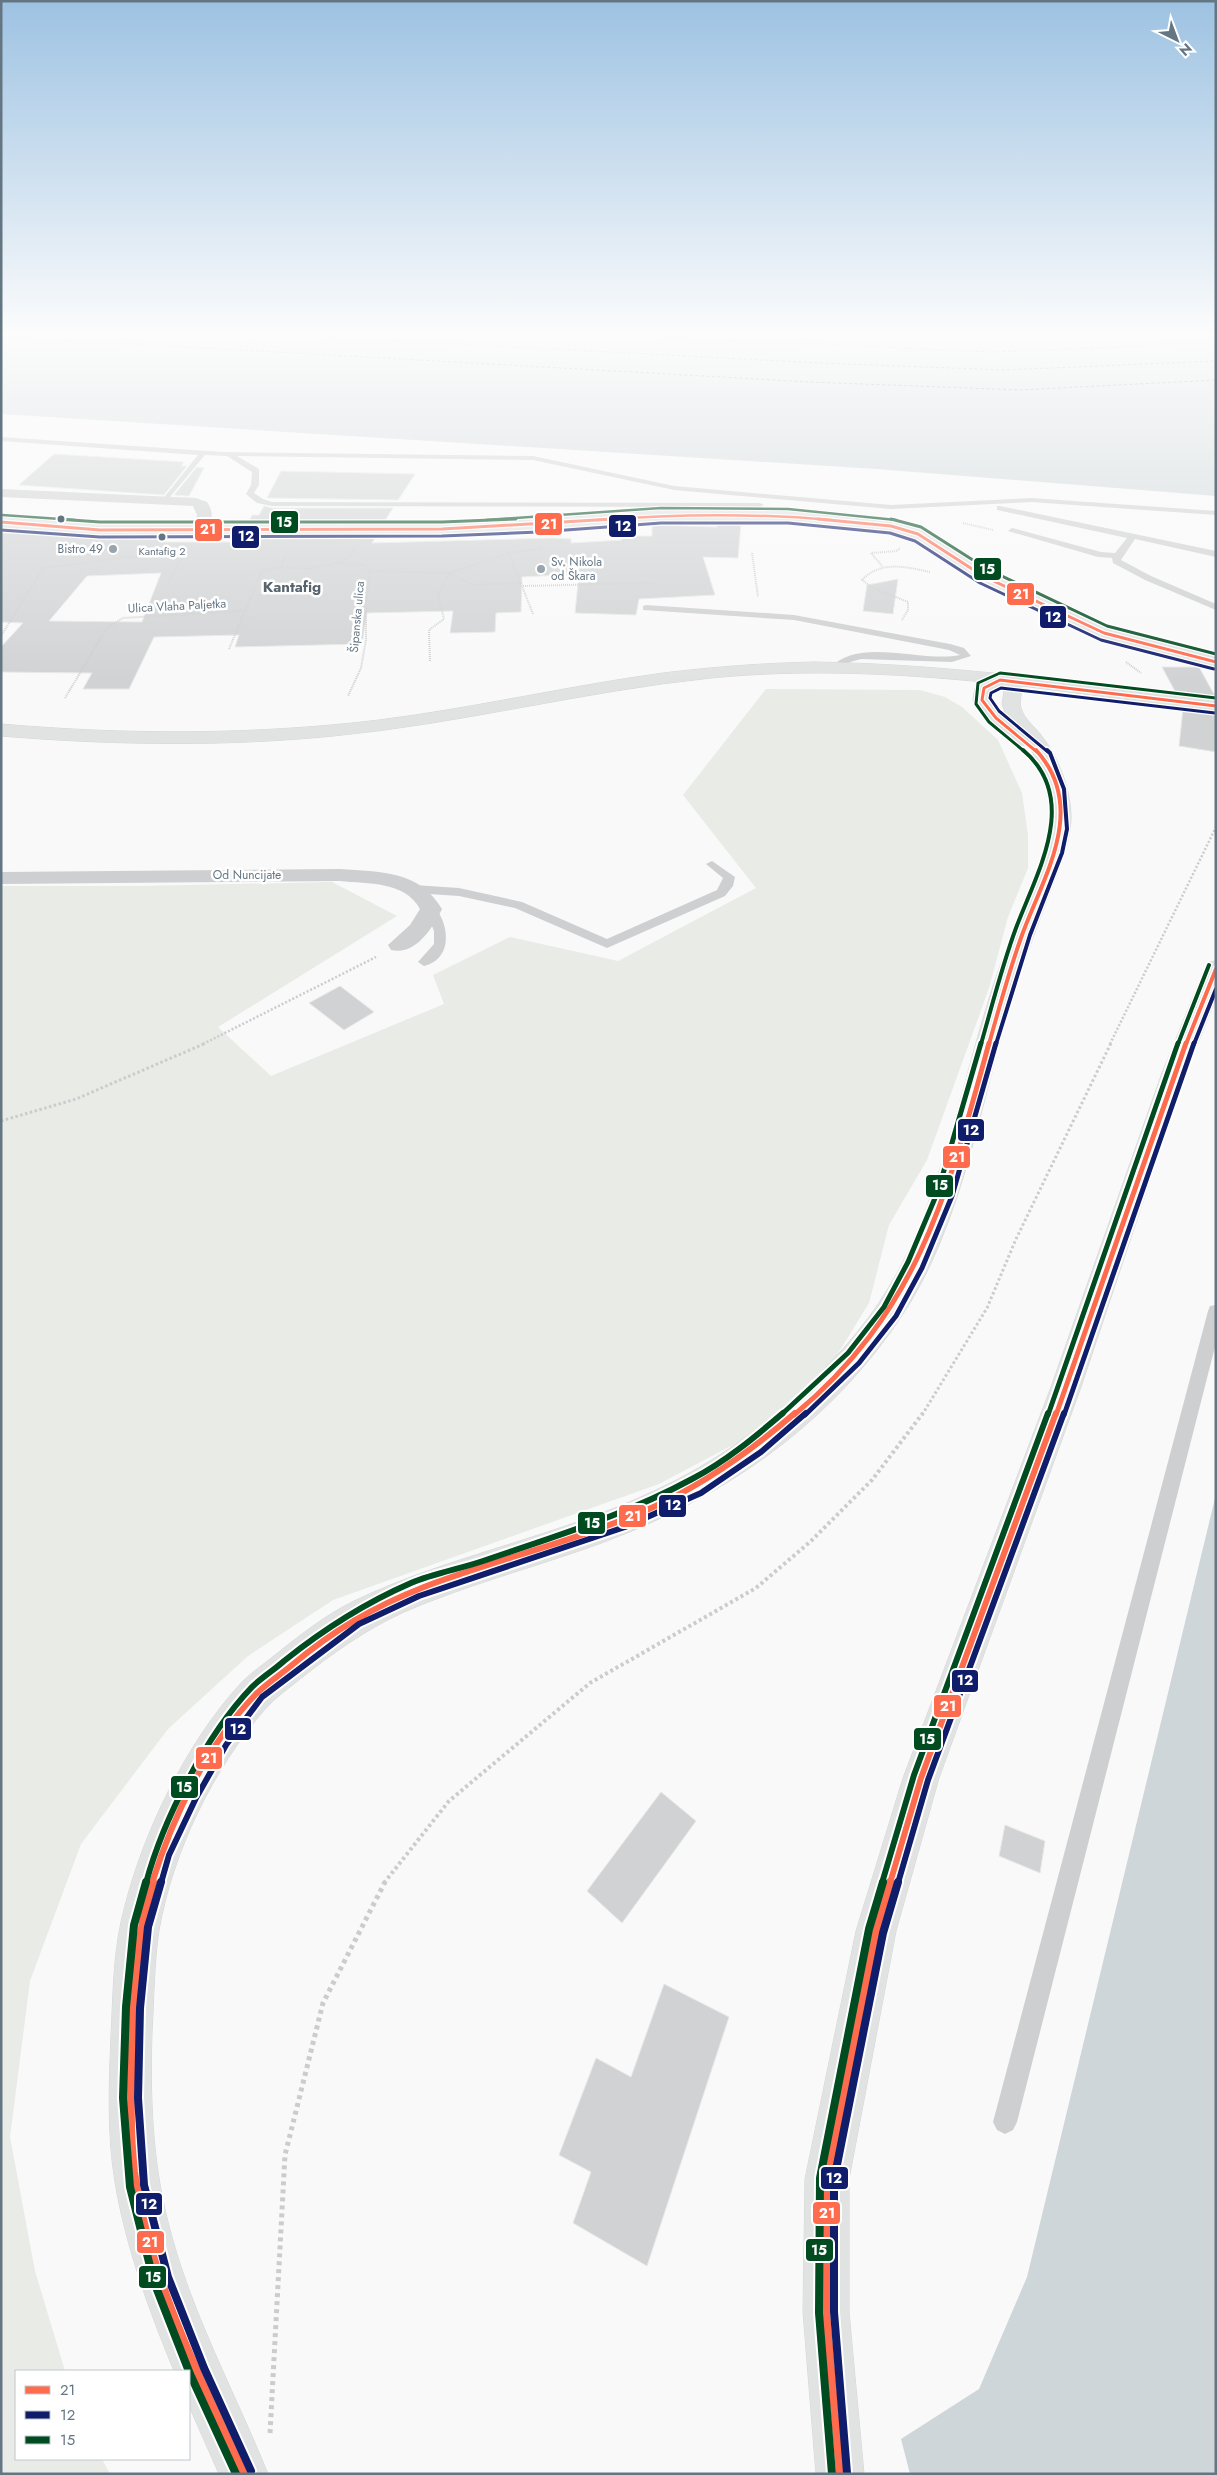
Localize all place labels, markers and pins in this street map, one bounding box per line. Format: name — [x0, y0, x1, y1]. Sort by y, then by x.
unlabelled marker — [56, 514, 66, 524]
marker: Kantafig 2 — [157, 532, 167, 542]
place label: Bistro 49 — [57, 540, 103, 558]
marker: Bistro 49 — [107, 543, 119, 555]
place label: Kantafig 2 — [138, 543, 186, 559]
place label: Sv. Nikola od Škara — [551, 553, 602, 585]
marker: Sv. Nikola od Škara — [535, 563, 547, 575]

